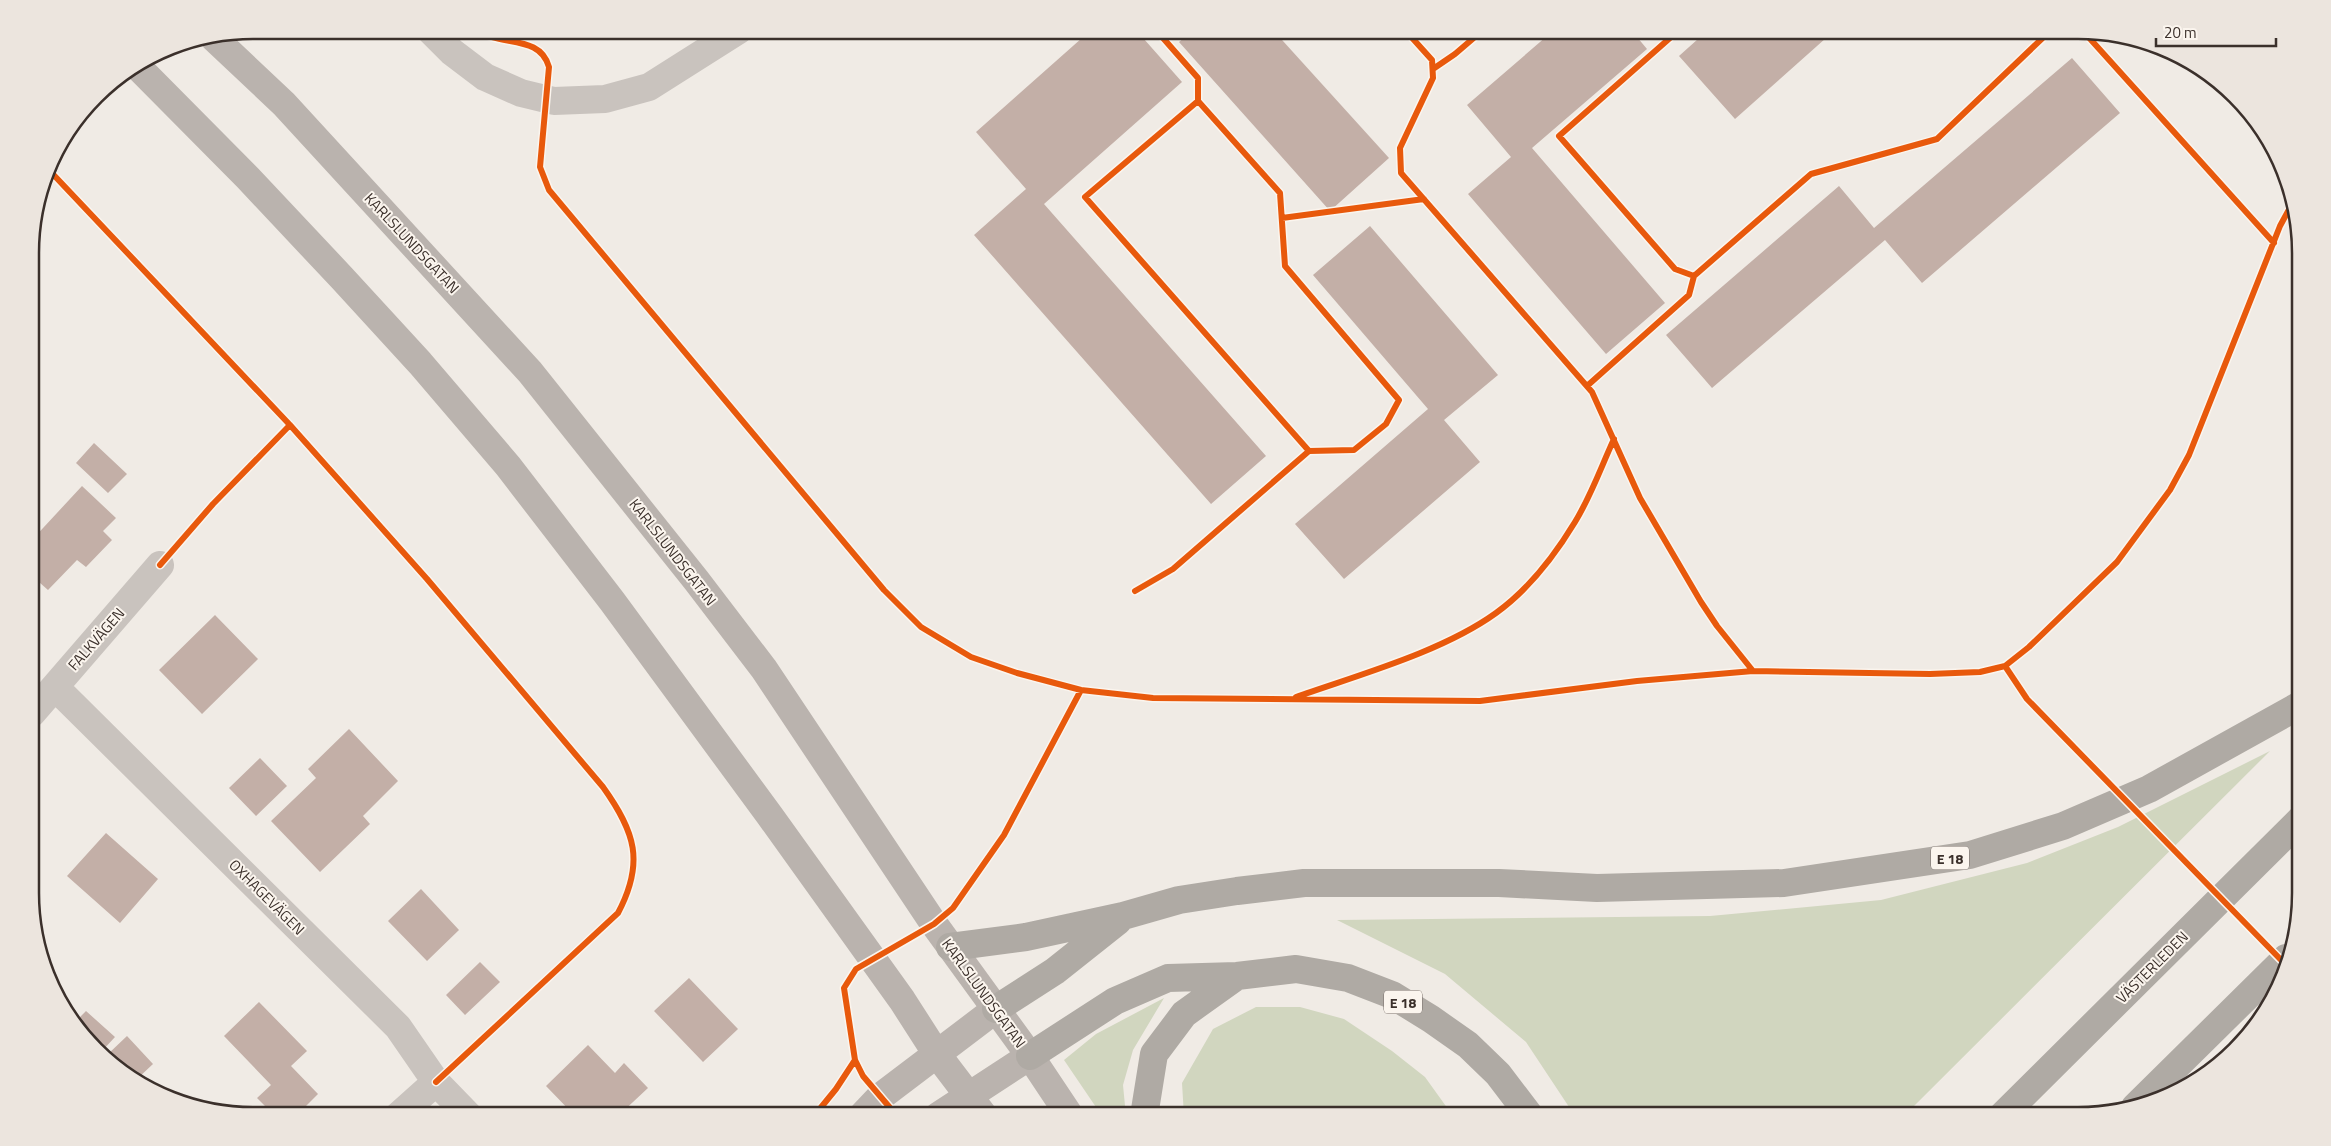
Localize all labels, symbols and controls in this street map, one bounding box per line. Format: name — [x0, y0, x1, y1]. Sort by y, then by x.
scale bar — [2156, 15, 2276, 47]
text: 20 m — [2164, 21, 2197, 44]
street label: KARLSLUNDSGATAN — [359, 187, 465, 299]
street label: KARLSLUNDSGATAN — [624, 494, 722, 610]
street label: FALKVÄGEN — [62, 602, 130, 676]
road number: E 18 — [1931, 846, 1969, 870]
street label: OXHAGEVÄGEN — [224, 854, 310, 940]
street label: VÄSTERLEDEN — [2111, 926, 2193, 1008]
street label: KARLSLUNDSGATAN — [936, 934, 1032, 1052]
road number: E 18 — [1384, 990, 1422, 1014]

